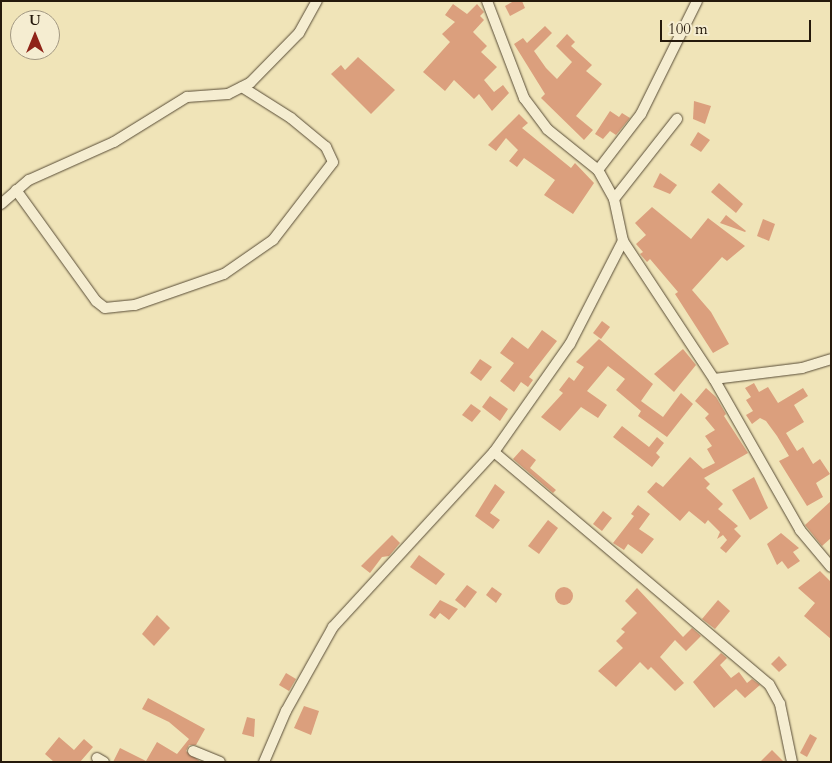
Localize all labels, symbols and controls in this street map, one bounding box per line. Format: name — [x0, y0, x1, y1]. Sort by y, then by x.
north arrow — [10, 10, 60, 60]
scale bar — [662, 10, 813, 42]
text: U — [29, 11, 41, 30]
text: 100 m — [668, 19, 708, 39]

